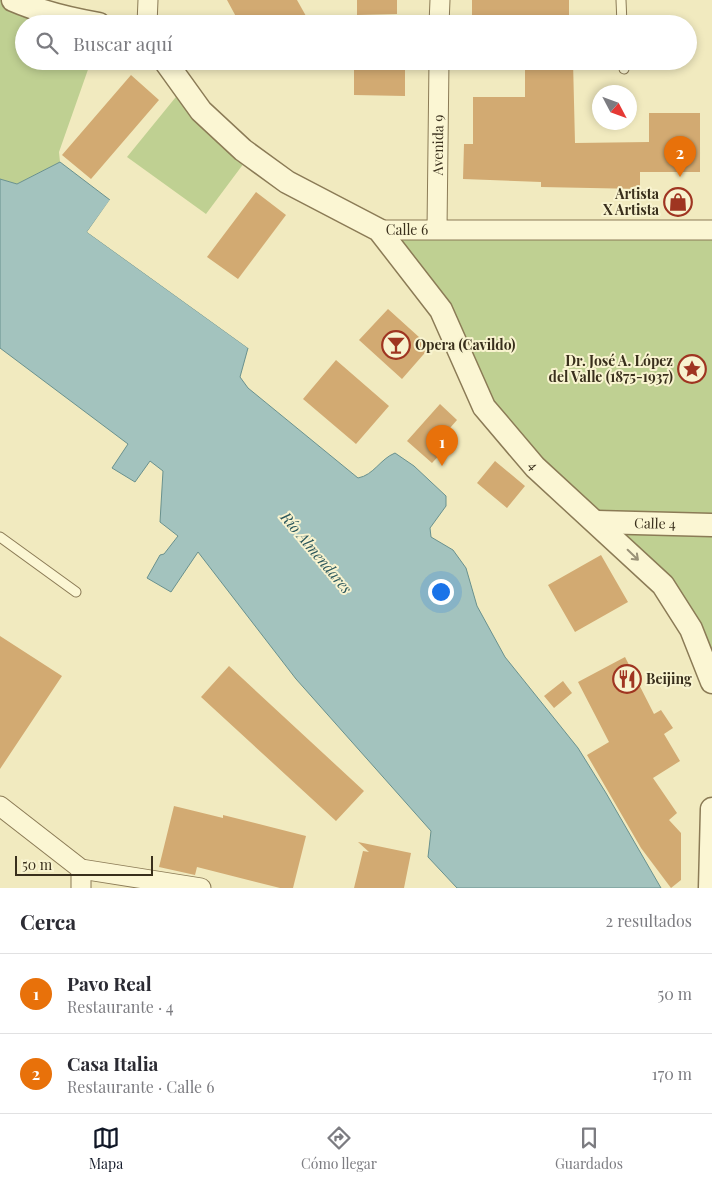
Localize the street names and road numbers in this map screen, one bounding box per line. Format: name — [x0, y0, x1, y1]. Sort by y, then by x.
street label: Avenida 9 — [428, 115, 447, 176]
street label: Calle 6 — [386, 220, 428, 239]
street label: 4 — [524, 456, 544, 474]
street label: Calle 4 — [634, 513, 676, 533]

